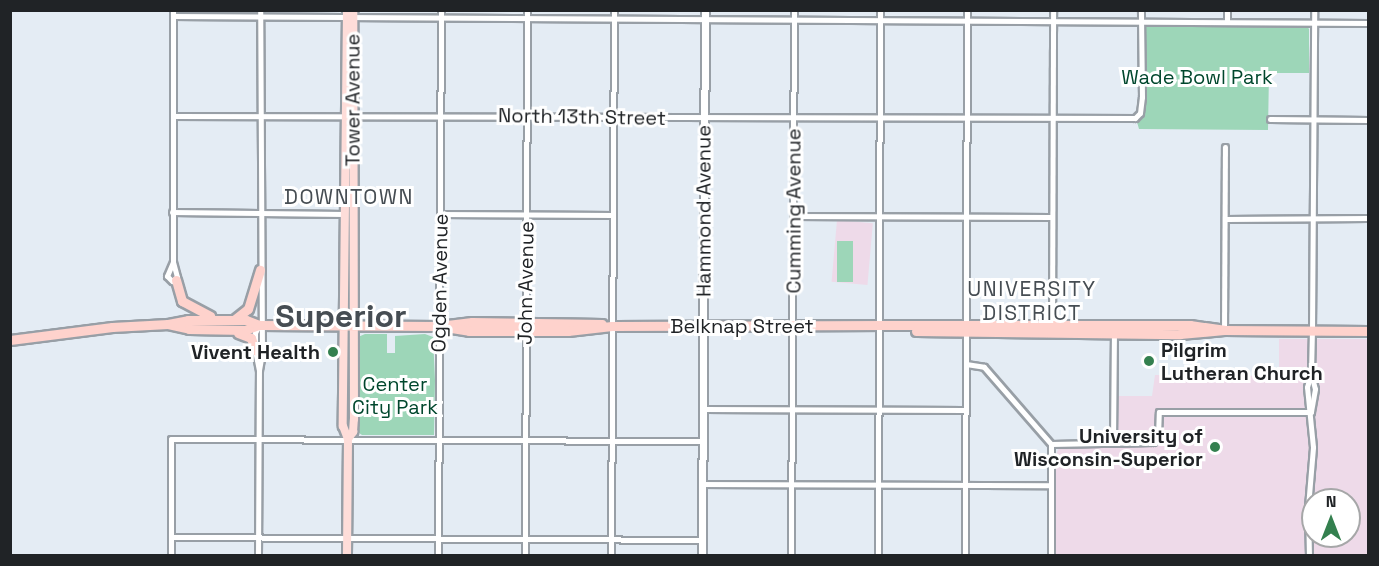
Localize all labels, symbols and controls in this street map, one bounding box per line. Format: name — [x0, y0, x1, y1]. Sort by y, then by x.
street label: Tower Avenue — [341, 34, 365, 166]
park label: Wade Bowl Park — [1121, 65, 1273, 89]
street label: North 13th Street — [498, 104, 666, 130]
street label: Hammond Avenue — [692, 125, 716, 297]
street label: Cumming Avenue — [782, 128, 806, 294]
district label: DOWNTOWN — [284, 184, 414, 210]
street label: Ogden Avenue — [427, 213, 453, 353]
street label: John Avenue — [513, 221, 539, 345]
district label: UNIVERSITY DISTRICT — [967, 276, 1097, 326]
district label: Superior — [275, 297, 407, 335]
street label: Belknap Street — [670, 314, 814, 338]
place label: Pilgrim Lutheran Church — [1161, 338, 1323, 385]
place label: Vivent Health — [191, 340, 320, 364]
marker: Vivent Health — [324, 343, 342, 361]
marker: Pilgrim Lutheran Church — [1142, 354, 1156, 368]
park label: Center City Park — [352, 373, 438, 420]
place label: University of Wisconsin-Superior — [1014, 424, 1203, 471]
marker: University of Wisconsin-Superior — [1208, 440, 1222, 454]
north arrow — [1301, 488, 1361, 548]
text: N — [1326, 491, 1336, 512]

